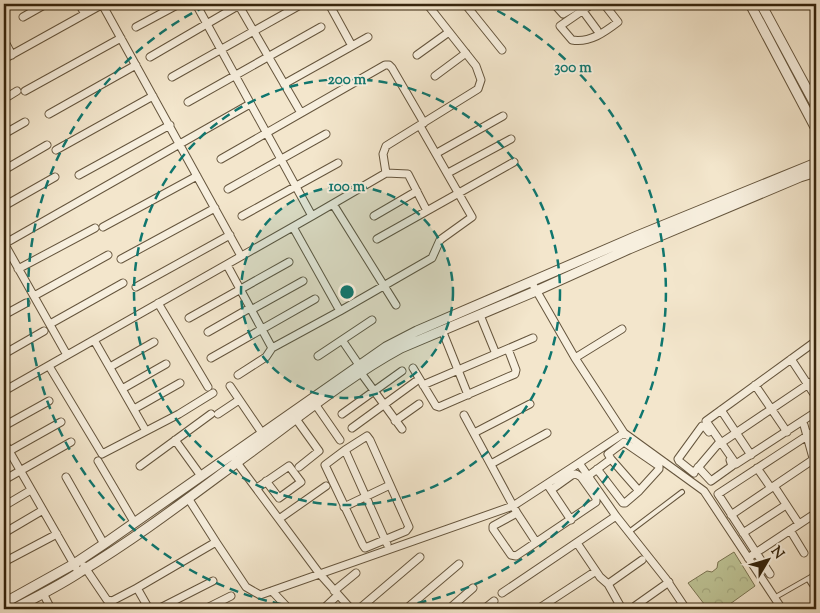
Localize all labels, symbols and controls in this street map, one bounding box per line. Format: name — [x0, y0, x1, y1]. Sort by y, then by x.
text: 300 m — [554, 58, 592, 79]
text: 200 m — [328, 70, 367, 91]
text: 100 m — [329, 177, 366, 198]
centre of rings — [338, 283, 356, 301]
north arrow — [742, 536, 792, 586]
text: N — [765, 543, 788, 564]

